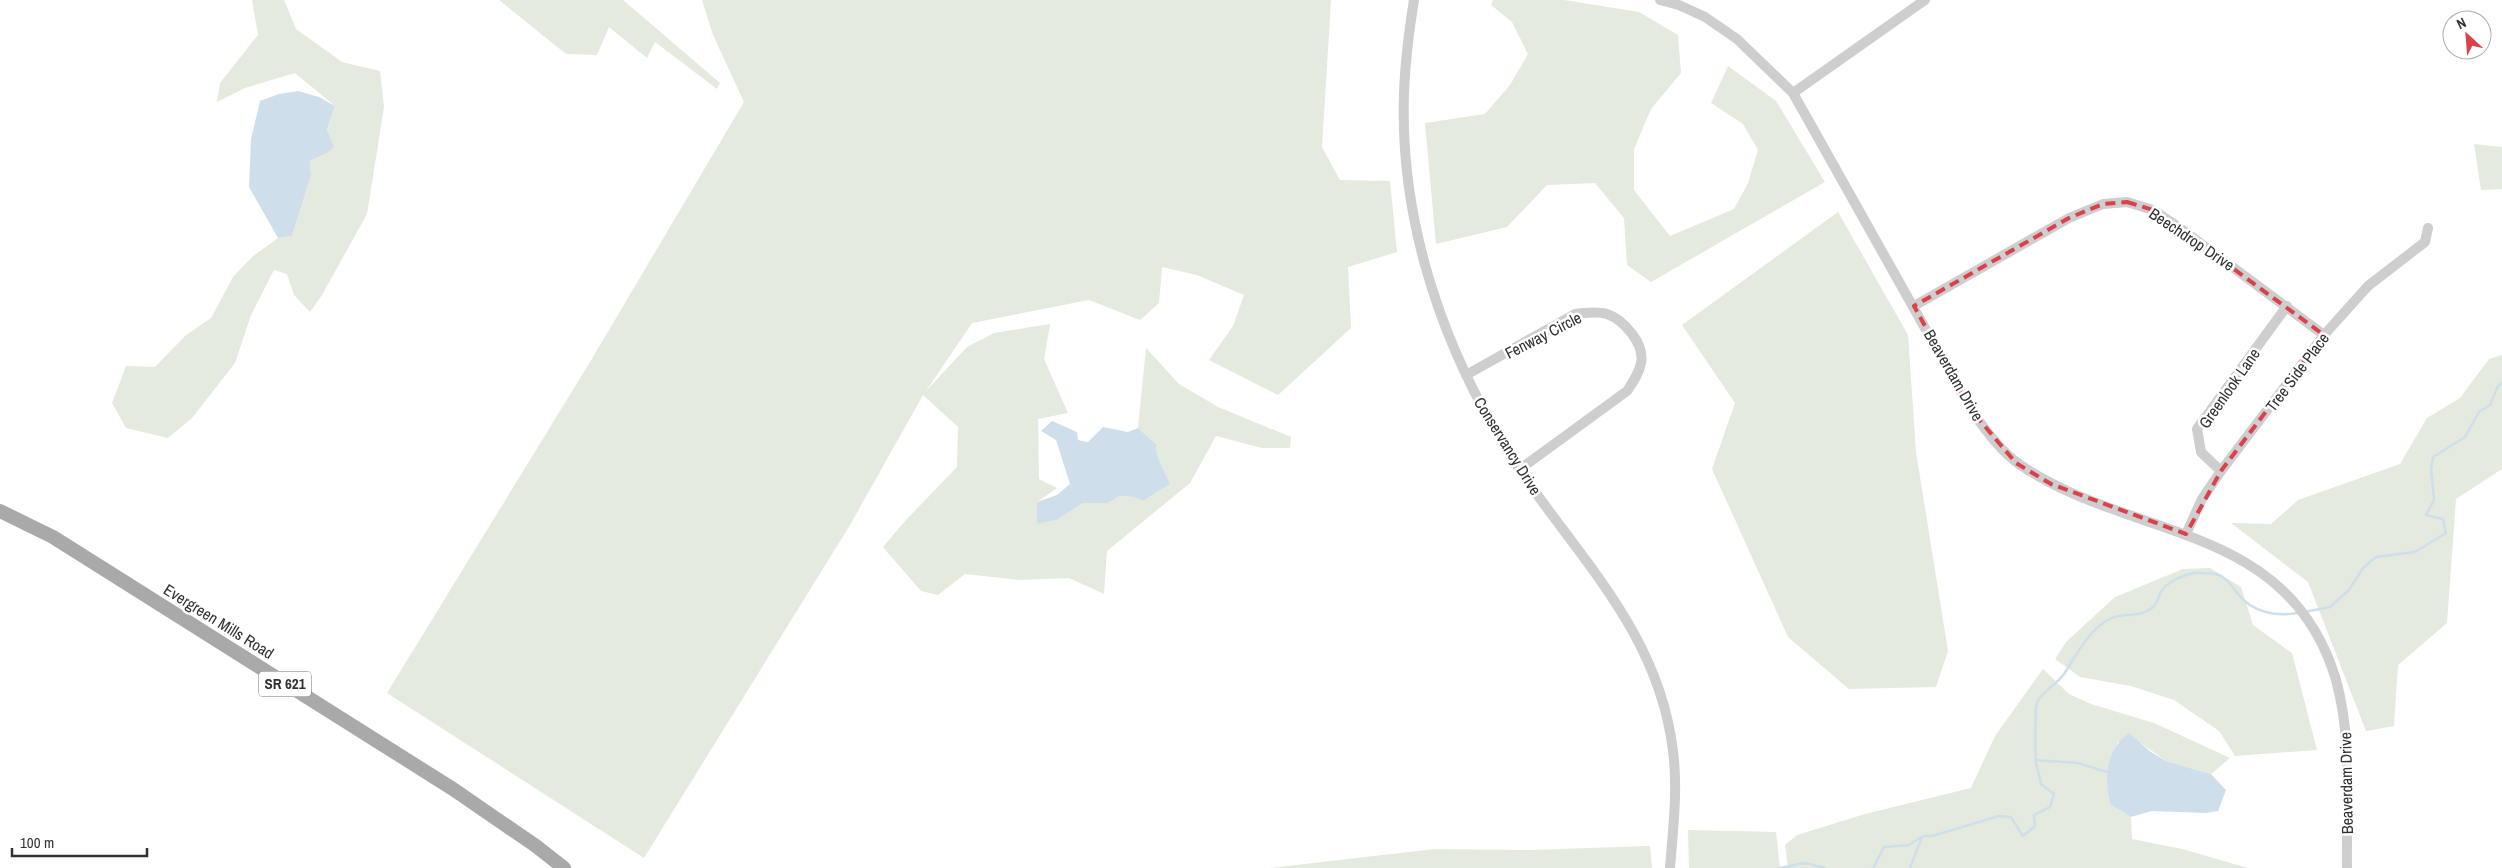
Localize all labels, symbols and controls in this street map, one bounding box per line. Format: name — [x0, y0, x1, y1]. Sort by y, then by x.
north arrow — [2442, 10, 2492, 60]
text: N — [2454, 13, 2469, 33]
street label: Beechdrop Drive — [2145, 202, 2239, 276]
street label: Fenway Circle — [1501, 306, 1585, 364]
street label: Beaverdam Drive — [1919, 325, 1989, 425]
street label: Tree Side Place — [2260, 328, 2334, 416]
street label: Greenlook Lane — [2193, 343, 2265, 433]
street label: Conservancy Drive — [1469, 393, 1547, 499]
street label: Evergreen Mills Road — [160, 578, 278, 664]
road number: SR 621 — [259, 672, 311, 696]
street label: Beaverdam Drive — [2334, 732, 2358, 834]
scale bar — [12, 826, 148, 858]
text: 100 m — [20, 832, 54, 853]

